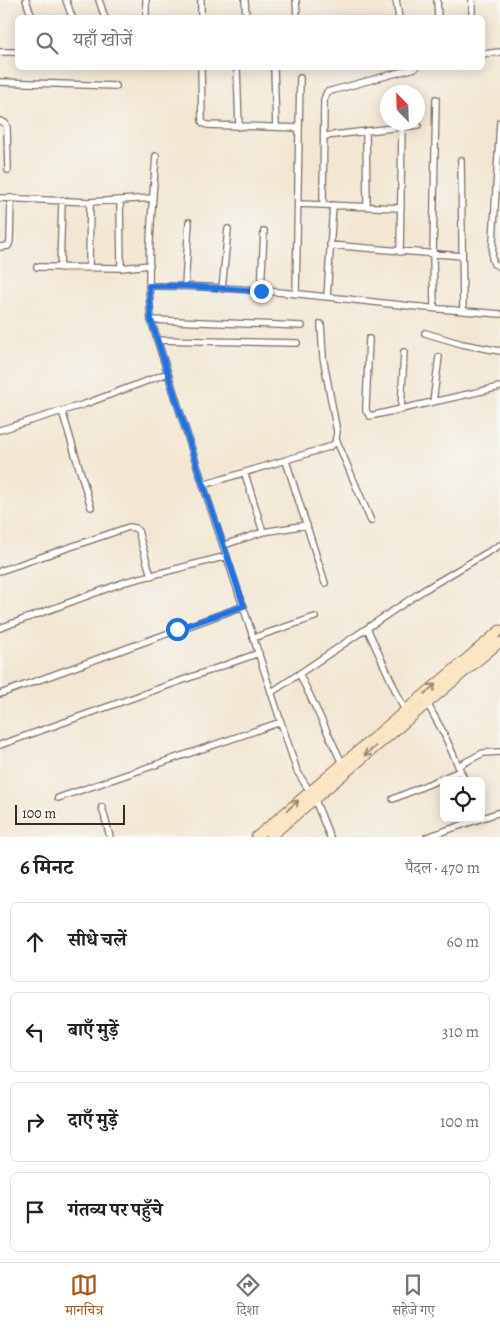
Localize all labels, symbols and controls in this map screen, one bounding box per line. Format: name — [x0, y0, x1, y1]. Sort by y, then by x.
search box — [15, 15, 485, 70]
text: यहाँ खोजें — [73, 27, 132, 53]
icon: search — [33, 29, 61, 57]
north arrow — [380, 85, 425, 130]
route end — [250, 280, 273, 303]
route start — [166, 618, 189, 641]
one-way arrow — [423, 683, 436, 694]
one-way arrow — [364, 746, 377, 757]
map controls — [440, 777, 485, 822]
button: locate — [440, 777, 485, 822]
one-way arrow — [286, 800, 299, 811]
scale bar — [15, 802, 125, 825]
text: 100 m — [22, 804, 56, 823]
text: 6 मिनट — [20, 853, 73, 881]
text: पैदल · 470 m — [405, 857, 480, 879]
text: सीधे चलें — [68, 927, 126, 953]
icon: ahead — [21, 928, 49, 956]
text: 60 m — [447, 931, 479, 953]
text: बाएँ मुड़ें — [68, 1017, 118, 1043]
icon: left — [21, 1018, 49, 1046]
text: 310 m — [442, 1021, 479, 1043]
text: दाएँ मुड़ें — [68, 1107, 118, 1133]
icon: right — [21, 1108, 49, 1136]
text: 100 m — [440, 1111, 479, 1133]
text: गंतव्य पर पहुँचे — [68, 1197, 163, 1223]
icon: arrive — [21, 1198, 49, 1226]
tab: मानचित्र — [65, 1271, 103, 1324]
tab: दिशा — [234, 1271, 262, 1324]
tab: सहेजे गए — [392, 1271, 435, 1324]

